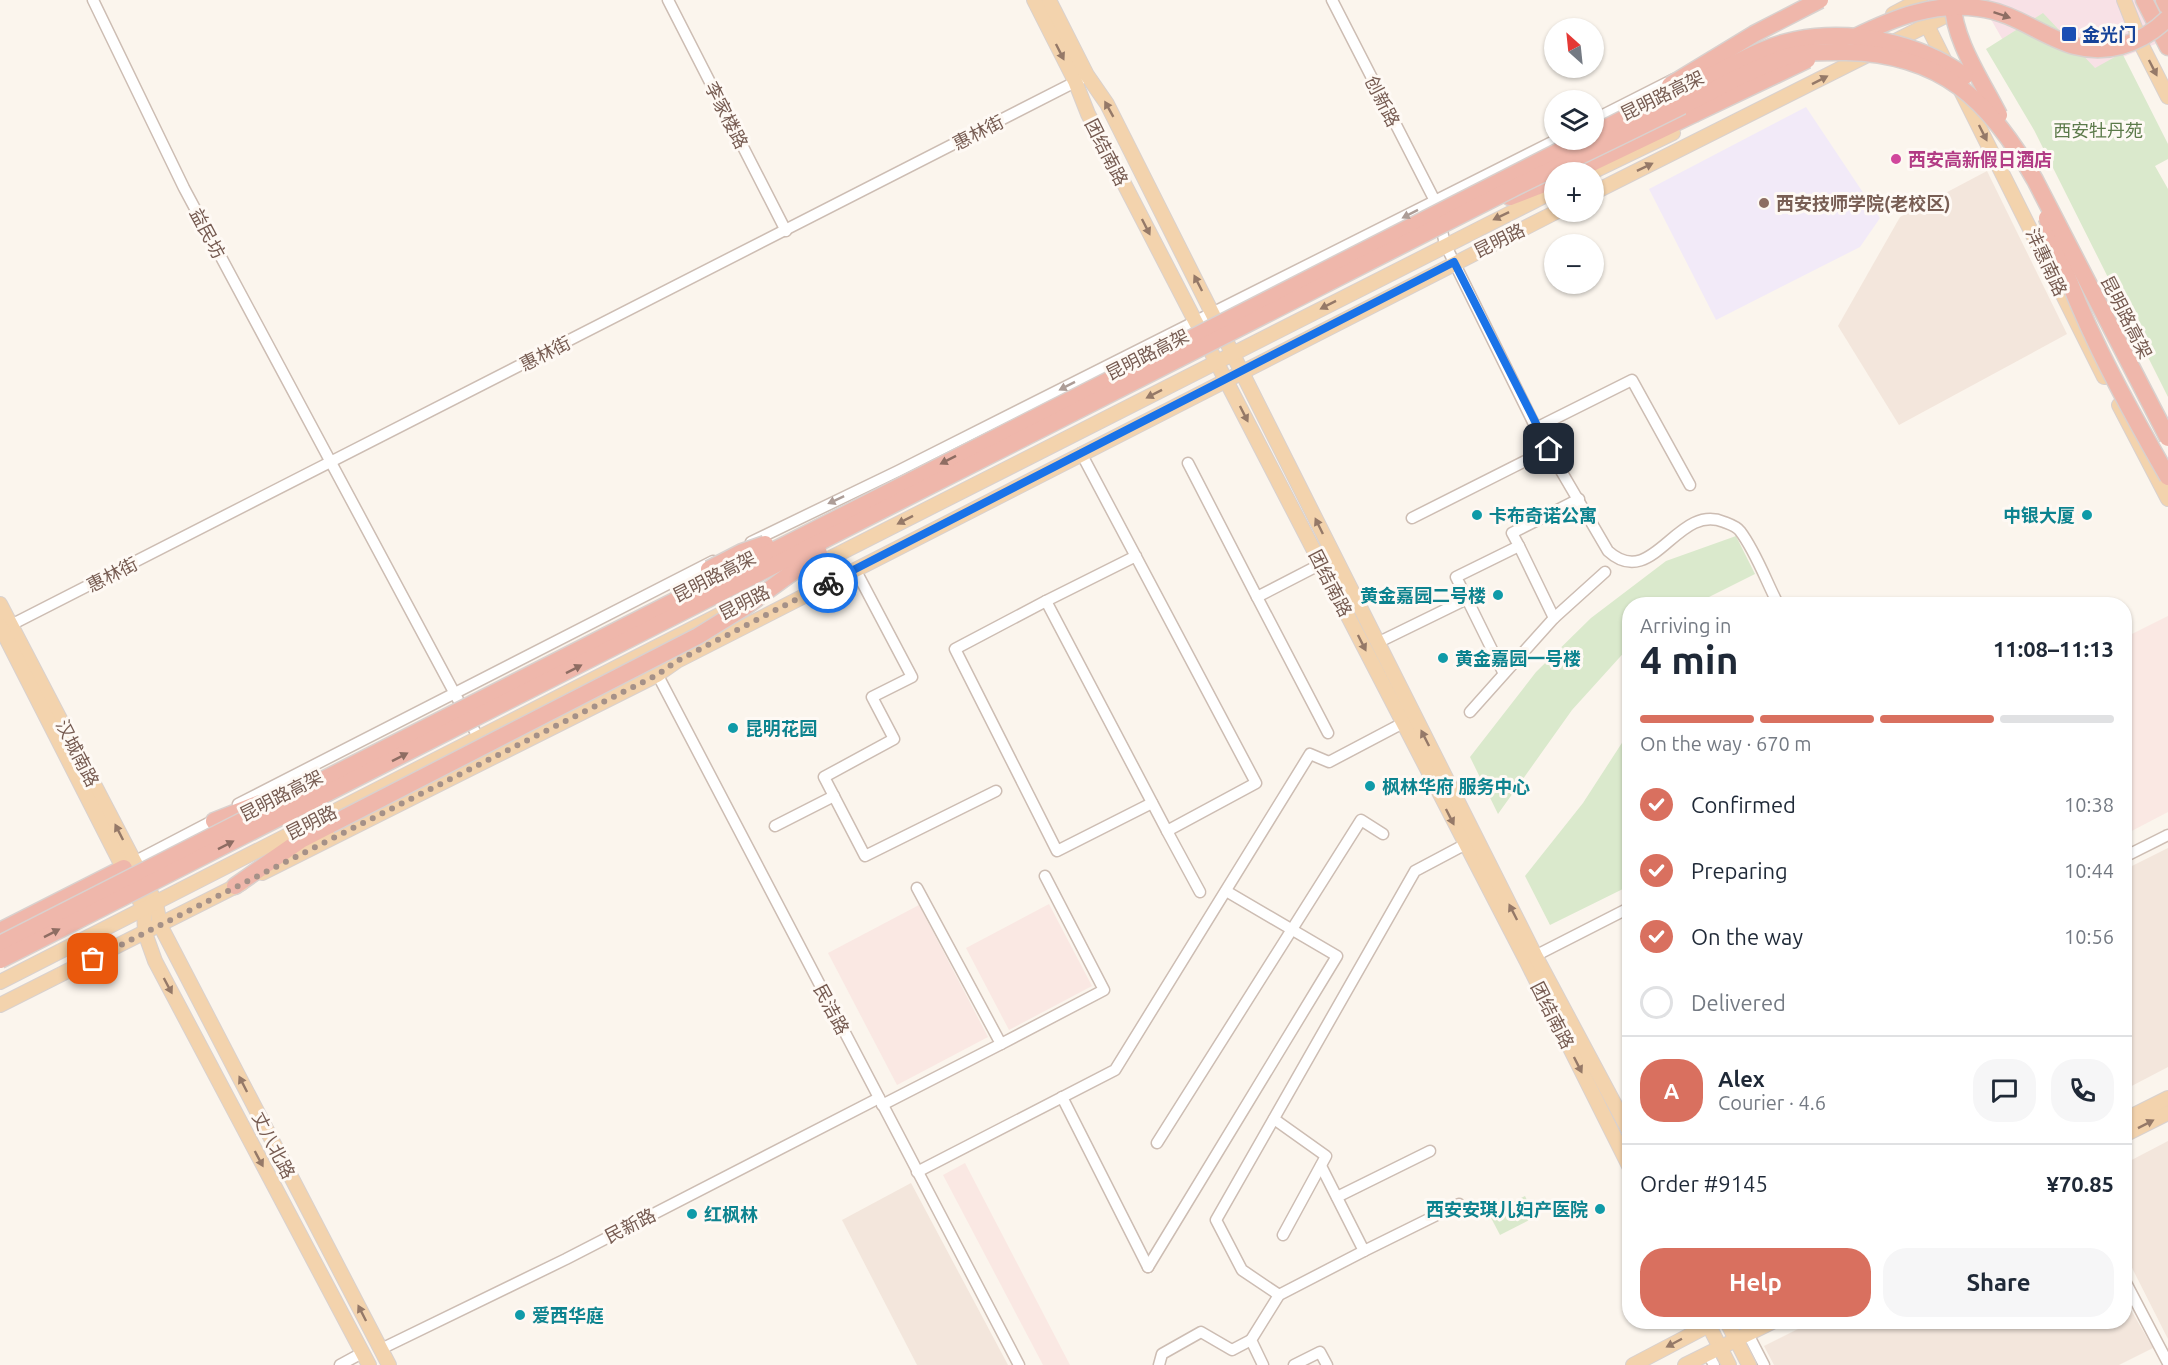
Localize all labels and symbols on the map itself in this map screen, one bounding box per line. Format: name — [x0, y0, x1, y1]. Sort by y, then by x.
one-way arrow — [1993, 11, 2011, 20]
north arrow — [1544, 18, 1604, 78]
place label: 金光门 — [2082, 24, 2136, 44]
marker: 金光门 — [2060, 25, 2078, 43]
one-way arrow — [1055, 44, 1065, 61]
one-way arrow — [2148, 60, 2158, 77]
street label: 昆明路高架 — [1617, 66, 1707, 124]
street label: 创新路 — [1362, 72, 1404, 130]
one-way arrow — [1811, 75, 1828, 84]
street label: 李家楼路 — [702, 78, 752, 152]
one-way arrow — [1104, 100, 1114, 117]
street label: 惠林街 — [949, 111, 1007, 153]
street label: 团结南路 — [1082, 115, 1132, 189]
park label: 西安牡丹苑 — [2053, 120, 2143, 140]
one-way arrow — [1978, 125, 1988, 142]
place label: 西安高新假日酒店 — [1908, 149, 2052, 169]
marker: 西安高新假日酒店 — [1889, 152, 1903, 166]
one-way arrow — [1637, 162, 1654, 172]
place label: 西安技师学院(老校区) — [1776, 193, 1950, 214]
marker: 西安技师学院(老校区) — [1757, 196, 1771, 210]
street label: 益民坊 — [186, 204, 230, 262]
one-way arrow — [1401, 208, 1419, 218]
one-way arrow — [1493, 212, 1510, 221]
one-way arrow — [1141, 219, 1151, 236]
street label: 昆明路 — [1470, 219, 1528, 261]
street label: 沣惠南路 — [2023, 225, 2071, 299]
street label: 昆明路高架 — [2098, 272, 2156, 362]
one-way arrow — [1194, 274, 1203, 291]
one-way arrow — [1319, 300, 1336, 310]
street label: 昆明路高架 — [1102, 325, 1192, 383]
street label: 惠林街 — [516, 332, 574, 374]
one-way arrow — [1059, 381, 1076, 390]
one-way arrow — [1146, 389, 1163, 399]
one-way arrow — [1239, 406, 1249, 423]
pin — [1523, 423, 1574, 474]
one-way arrow — [940, 455, 957, 465]
one-way arrow — [827, 495, 845, 505]
place label: 卡布奇诺公寓 — [1489, 505, 1597, 525]
place label: 中银大厦 — [2003, 505, 2075, 525]
marker: 卡布奇诺公寓 — [1470, 508, 1484, 522]
marker: 中银大厦 — [2080, 508, 2094, 522]
one-way arrow — [897, 515, 914, 525]
one-way arrow — [1315, 517, 1325, 535]
street label: 昆明路高架 — [669, 546, 759, 606]
street label: 团结南路 — [1306, 546, 1356, 620]
street label: 惠林街 — [83, 553, 141, 595]
courier — [798, 553, 858, 613]
street label: 昆明路 — [715, 580, 773, 624]
place label: 黄金嘉园二号楼 — [1360, 585, 1486, 605]
marker: 黄金嘉园二号楼 — [1491, 588, 1505, 602]
one-way arrow — [1357, 635, 1367, 652]
place label: 黄金嘉园一号楼 — [1455, 648, 1581, 668]
marker: 黄金嘉园一号楼 — [1436, 651, 1450, 665]
one-way arrow — [565, 664, 582, 673]
street label: 汉城南路 — [53, 716, 103, 790]
place label: 昆明花园 — [745, 718, 817, 738]
marker: 昆明花园 — [726, 721, 740, 735]
one-way arrow — [1421, 729, 1431, 747]
one-way arrow — [391, 752, 408, 761]
street label: 昆明路高架 — [236, 765, 326, 825]
place label: 枫林华府 服务中心 — [1382, 776, 1530, 796]
marker: 枫林华府 服务中心 — [1363, 779, 1377, 793]
street label: 昆明路 — [282, 800, 340, 844]
one-way arrow — [1446, 809, 1455, 826]
one-way arrow — [114, 823, 124, 840]
one-way arrow — [218, 840, 235, 850]
one-way arrow — [1509, 903, 1519, 921]
one-way arrow — [44, 928, 61, 938]
pin — [67, 933, 118, 984]
one-way arrow — [163, 978, 173, 995]
street label: 团结南路 — [1528, 978, 1578, 1052]
street label: 民洁路 — [810, 980, 854, 1038]
one-way arrow — [1573, 1056, 1583, 1074]
one-way arrow — [238, 1076, 248, 1093]
street label: 丈八北路 — [249, 1108, 299, 1182]
one-way arrow — [2138, 1119, 2155, 1129]
one-way arrow — [255, 1150, 264, 1167]
place label: 西安安琪儿妇产医院 — [1426, 1199, 1588, 1219]
marker: 西安安琪儿妇产医院 — [1593, 1202, 1607, 1216]
street label: 民新路 — [601, 1204, 659, 1246]
place label: 红枫林 — [704, 1204, 758, 1224]
marker: 红枫林 — [685, 1207, 699, 1221]
one-way arrow — [357, 1304, 367, 1321]
place label: 爱西华庭 — [532, 1305, 604, 1325]
marker: 爱西华庭 — [513, 1308, 527, 1322]
one-way arrow — [1665, 1338, 1682, 1348]

